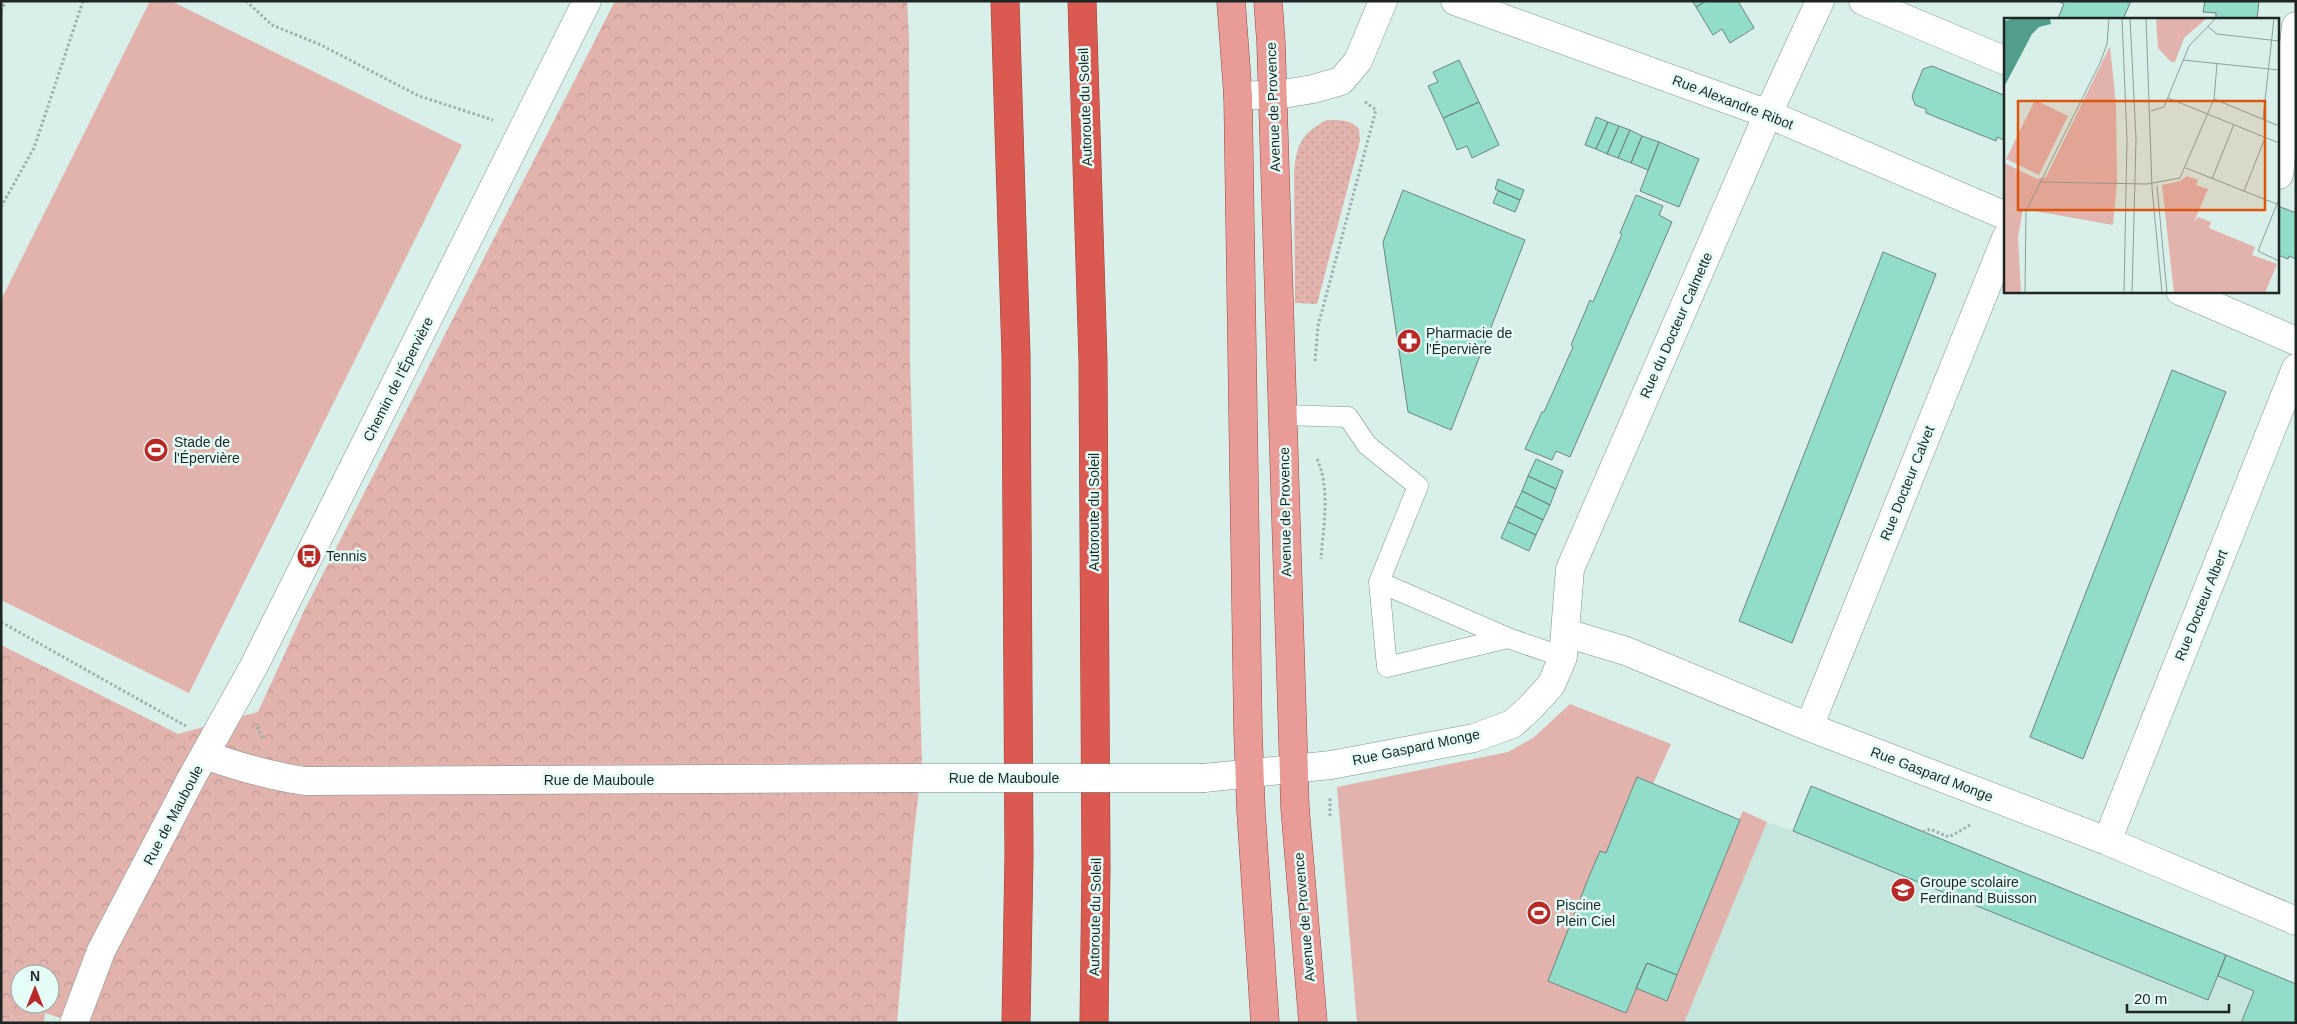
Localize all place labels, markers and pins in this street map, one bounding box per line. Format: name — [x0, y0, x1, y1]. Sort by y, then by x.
place label: Pharmacie de l'Épervière — [1426, 325, 1513, 357]
pharmacy icon: Pharmacie de l'Épervière — [1396, 328, 1422, 354]
place label: Stade de l'Épervière — [174, 434, 240, 466]
sports icon: Stade de l'Épervière — [143, 437, 169, 463]
bus stop icon: Tennis — [296, 543, 322, 569]
place label: Tennis — [326, 548, 366, 564]
place label: Groupe scolaire Ferdinand Buisson — [1920, 874, 2037, 906]
school or university icon: Groupe scolaire Ferdinand Buisson — [1890, 877, 1916, 903]
place label: Piscine Plein Ciel — [1556, 897, 1615, 929]
sports icon: Piscine Plein Ciel — [1526, 900, 1552, 926]

